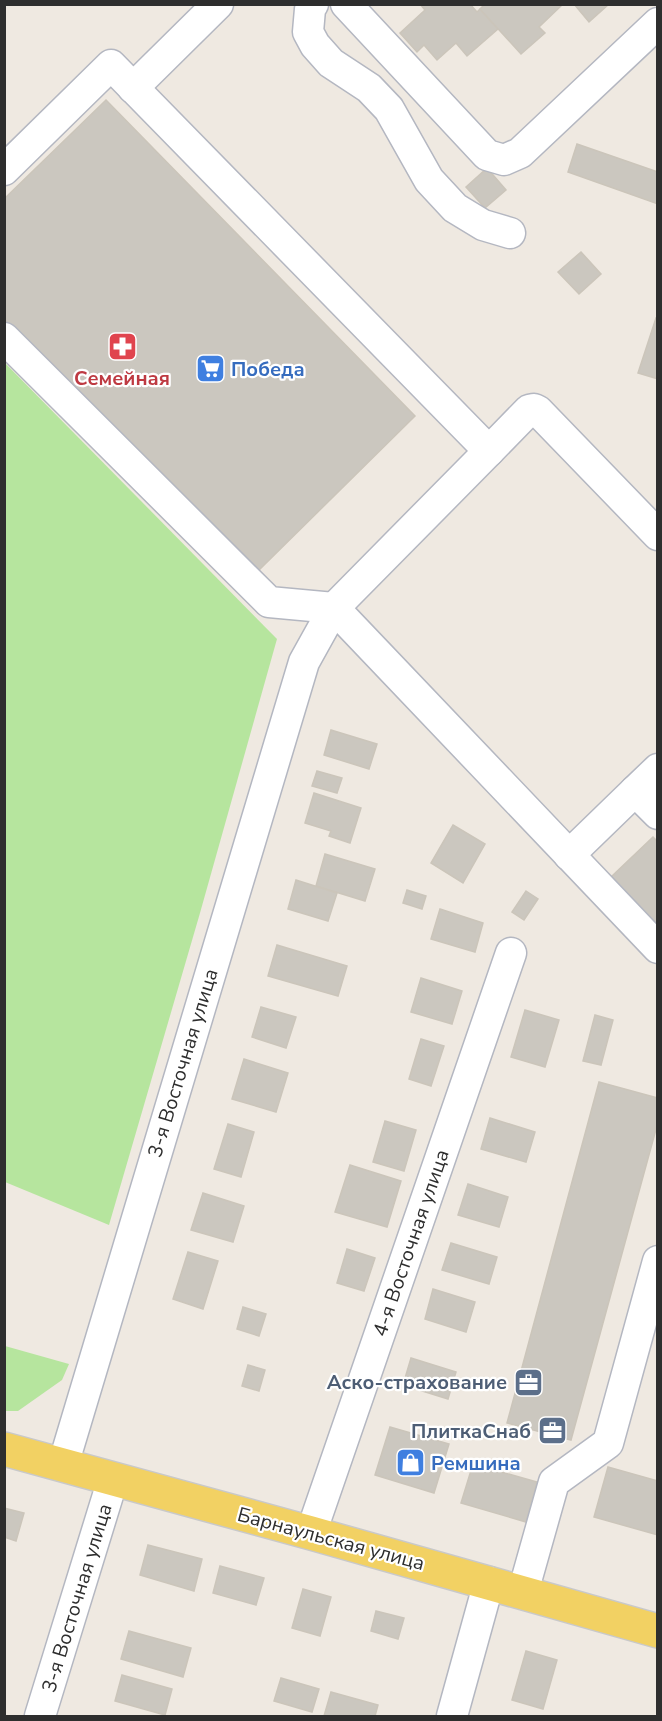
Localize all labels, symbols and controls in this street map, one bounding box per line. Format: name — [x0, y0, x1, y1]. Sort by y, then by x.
pharmacy icon: Семейная — [106, 331, 138, 363]
supermarket icon: Победа — [194, 353, 226, 385]
place label: Победа — [231, 356, 305, 383]
place label: Семейная — [74, 365, 170, 392]
street label: 3-я Восточная улица — [141, 965, 225, 1161]
street label: 4-я Восточная улица — [366, 1146, 456, 1340]
office icon: Аско-страхование — [512, 1366, 544, 1398]
place label: Аско-страхование — [327, 1369, 507, 1396]
office icon: ПлиткаСнаб — [536, 1415, 568, 1447]
place label: ПлиткаСнаб — [411, 1418, 531, 1445]
shop icon: Ремшина — [394, 1447, 426, 1479]
place label: Ремшина — [431, 1450, 521, 1477]
street label: 3-я Восточная улица — [35, 1500, 119, 1696]
street label: Барнаульская улица — [234, 1501, 428, 1577]

